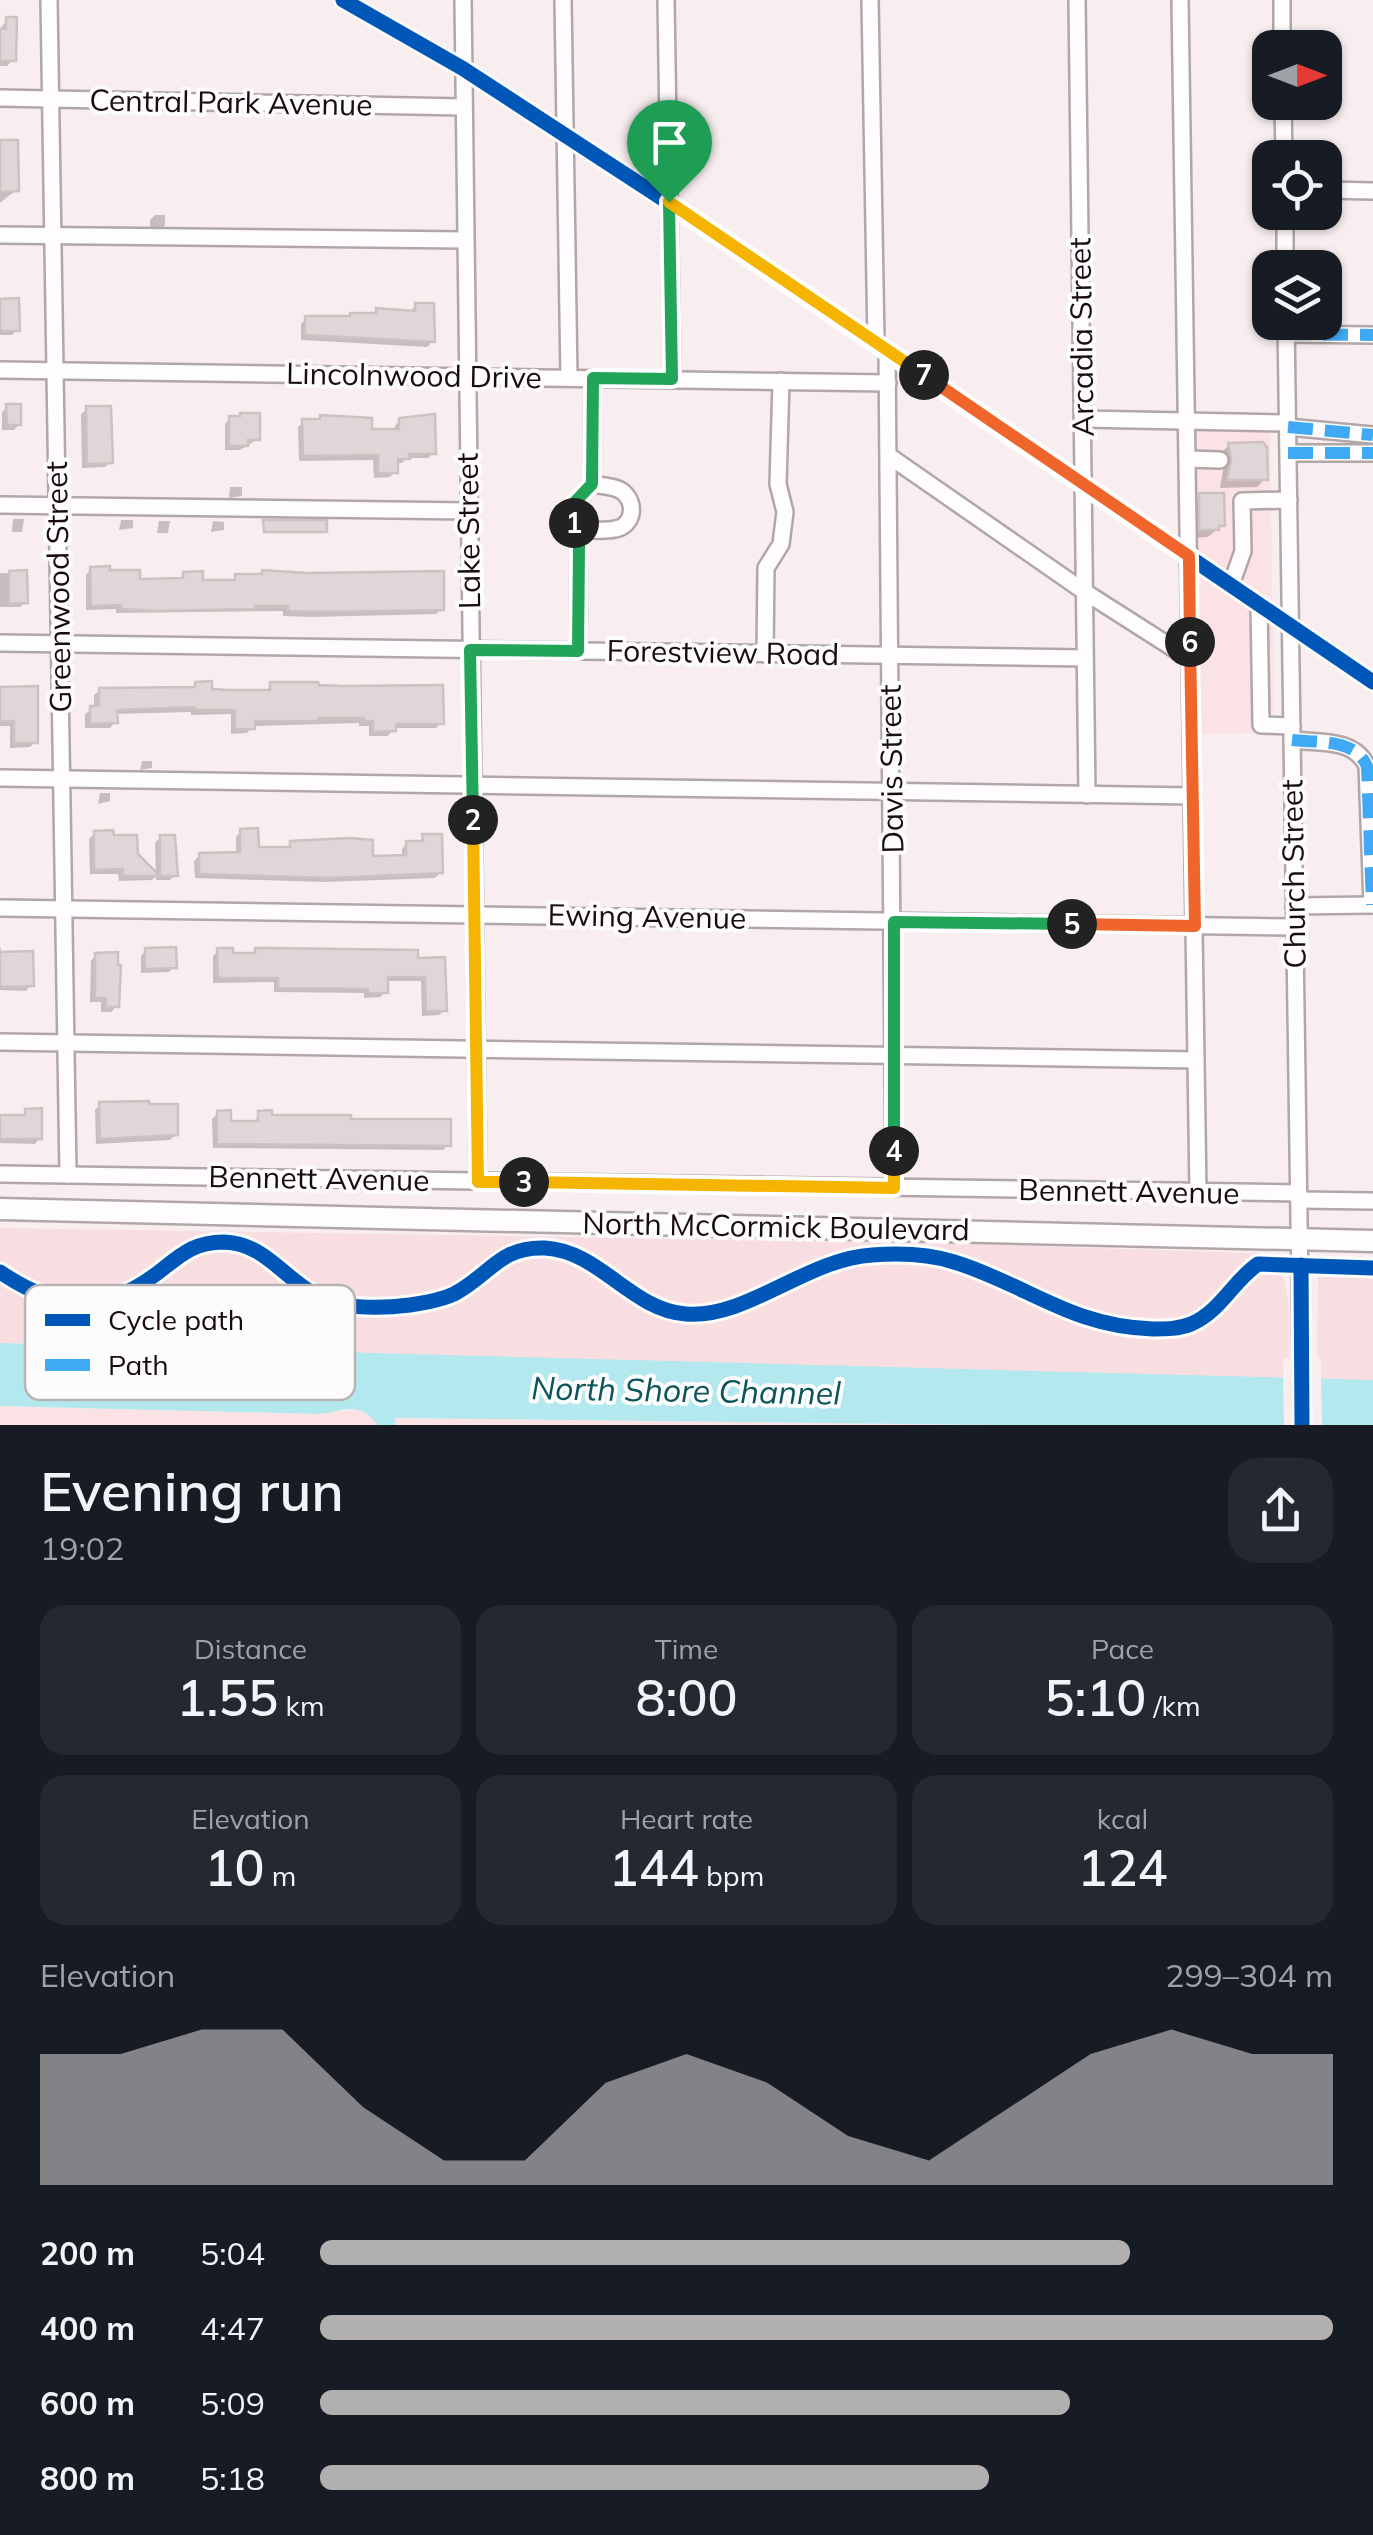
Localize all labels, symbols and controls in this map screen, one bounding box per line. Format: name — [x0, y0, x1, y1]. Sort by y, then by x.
north arrow — [1252, 30, 1342, 120]
map controls — [1252, 30, 1342, 340]
street label: Central Park Avenue — [89, 81, 373, 123]
pin — [627, 100, 712, 203]
icon: arrive — [642, 115, 697, 170]
button: locate — [1252, 140, 1342, 230]
street label: Arcadia Street — [1060, 237, 1102, 437]
button: layers — [1252, 250, 1342, 340]
pin: 7 — [899, 350, 949, 400]
street label: Lincolnwood Drive — [286, 354, 542, 396]
text: 7 — [916, 357, 932, 392]
street label: Lake Street — [448, 452, 488, 610]
street label: Greenwood Street — [37, 461, 79, 713]
pin: 1 — [549, 498, 599, 548]
text: 1 — [566, 505, 582, 540]
pin: 6 — [1165, 617, 1215, 667]
text: 6 — [1182, 624, 1198, 659]
street label: Forestview Road — [606, 631, 840, 673]
street label: Davis Street — [871, 684, 911, 854]
street label: Church Street — [1272, 779, 1314, 969]
pin: 2 — [448, 795, 498, 845]
text: 2 — [465, 802, 481, 837]
street label: Ewing Avenue — [547, 895, 747, 937]
pin: 5 — [1047, 899, 1097, 949]
text: 5 — [1064, 906, 1080, 941]
pin: 4 — [869, 1126, 919, 1176]
text: 4 — [886, 1133, 902, 1168]
street label: Bennett Avenue — [208, 1157, 430, 1199]
pin: 3 — [499, 1157, 549, 1207]
text: 3 — [516, 1164, 532, 1199]
street label: Bennett Avenue — [1018, 1170, 1240, 1212]
street label: North McCormick Boulevard — [582, 1204, 970, 1248]
legend — [25, 1285, 355, 1400]
text: Cycle path — [108, 1302, 244, 1337]
text: Path — [108, 1347, 169, 1382]
water label: North Shore Channel — [531, 1367, 841, 1413]
text: Evening run — [40, 1456, 344, 1525]
button: share — [1228, 1458, 1333, 1563]
text: 19:02 — [40, 1528, 124, 1568]
text: Distance — [194, 1631, 307, 1666]
text: Time — [655, 1631, 718, 1666]
text: Pace — [1091, 1631, 1154, 1666]
text: 1.55 — [176, 1666, 278, 1729]
text: 8:00 — [636, 1666, 737, 1729]
text: 5:10 — [1044, 1666, 1146, 1729]
text: km — [278, 1688, 325, 1723]
text: /km — [1146, 1688, 1201, 1723]
text: Elevation — [191, 1801, 310, 1836]
text: Heart rate — [620, 1801, 753, 1836]
text: kcal — [1097, 1801, 1148, 1836]
text: 10 — [205, 1836, 265, 1899]
text: 144 — [609, 1836, 699, 1899]
text: 124 — [1078, 1836, 1168, 1899]
text: m — [265, 1858, 296, 1893]
text: bpm — [699, 1858, 764, 1893]
text: Elevation — [40, 1955, 175, 1995]
text: 299–304 m — [1165, 1955, 1333, 1995]
text: 200 m — [40, 2233, 135, 2273]
text: 5:04 — [200, 2233, 265, 2273]
text: 400 m — [40, 2308, 135, 2348]
text: 4:47 — [200, 2308, 265, 2348]
text: 600 m — [40, 2383, 135, 2423]
text: 5:09 — [200, 2383, 265, 2423]
text: 800 m — [40, 2458, 135, 2498]
text: 5:18 — [200, 2458, 265, 2498]

